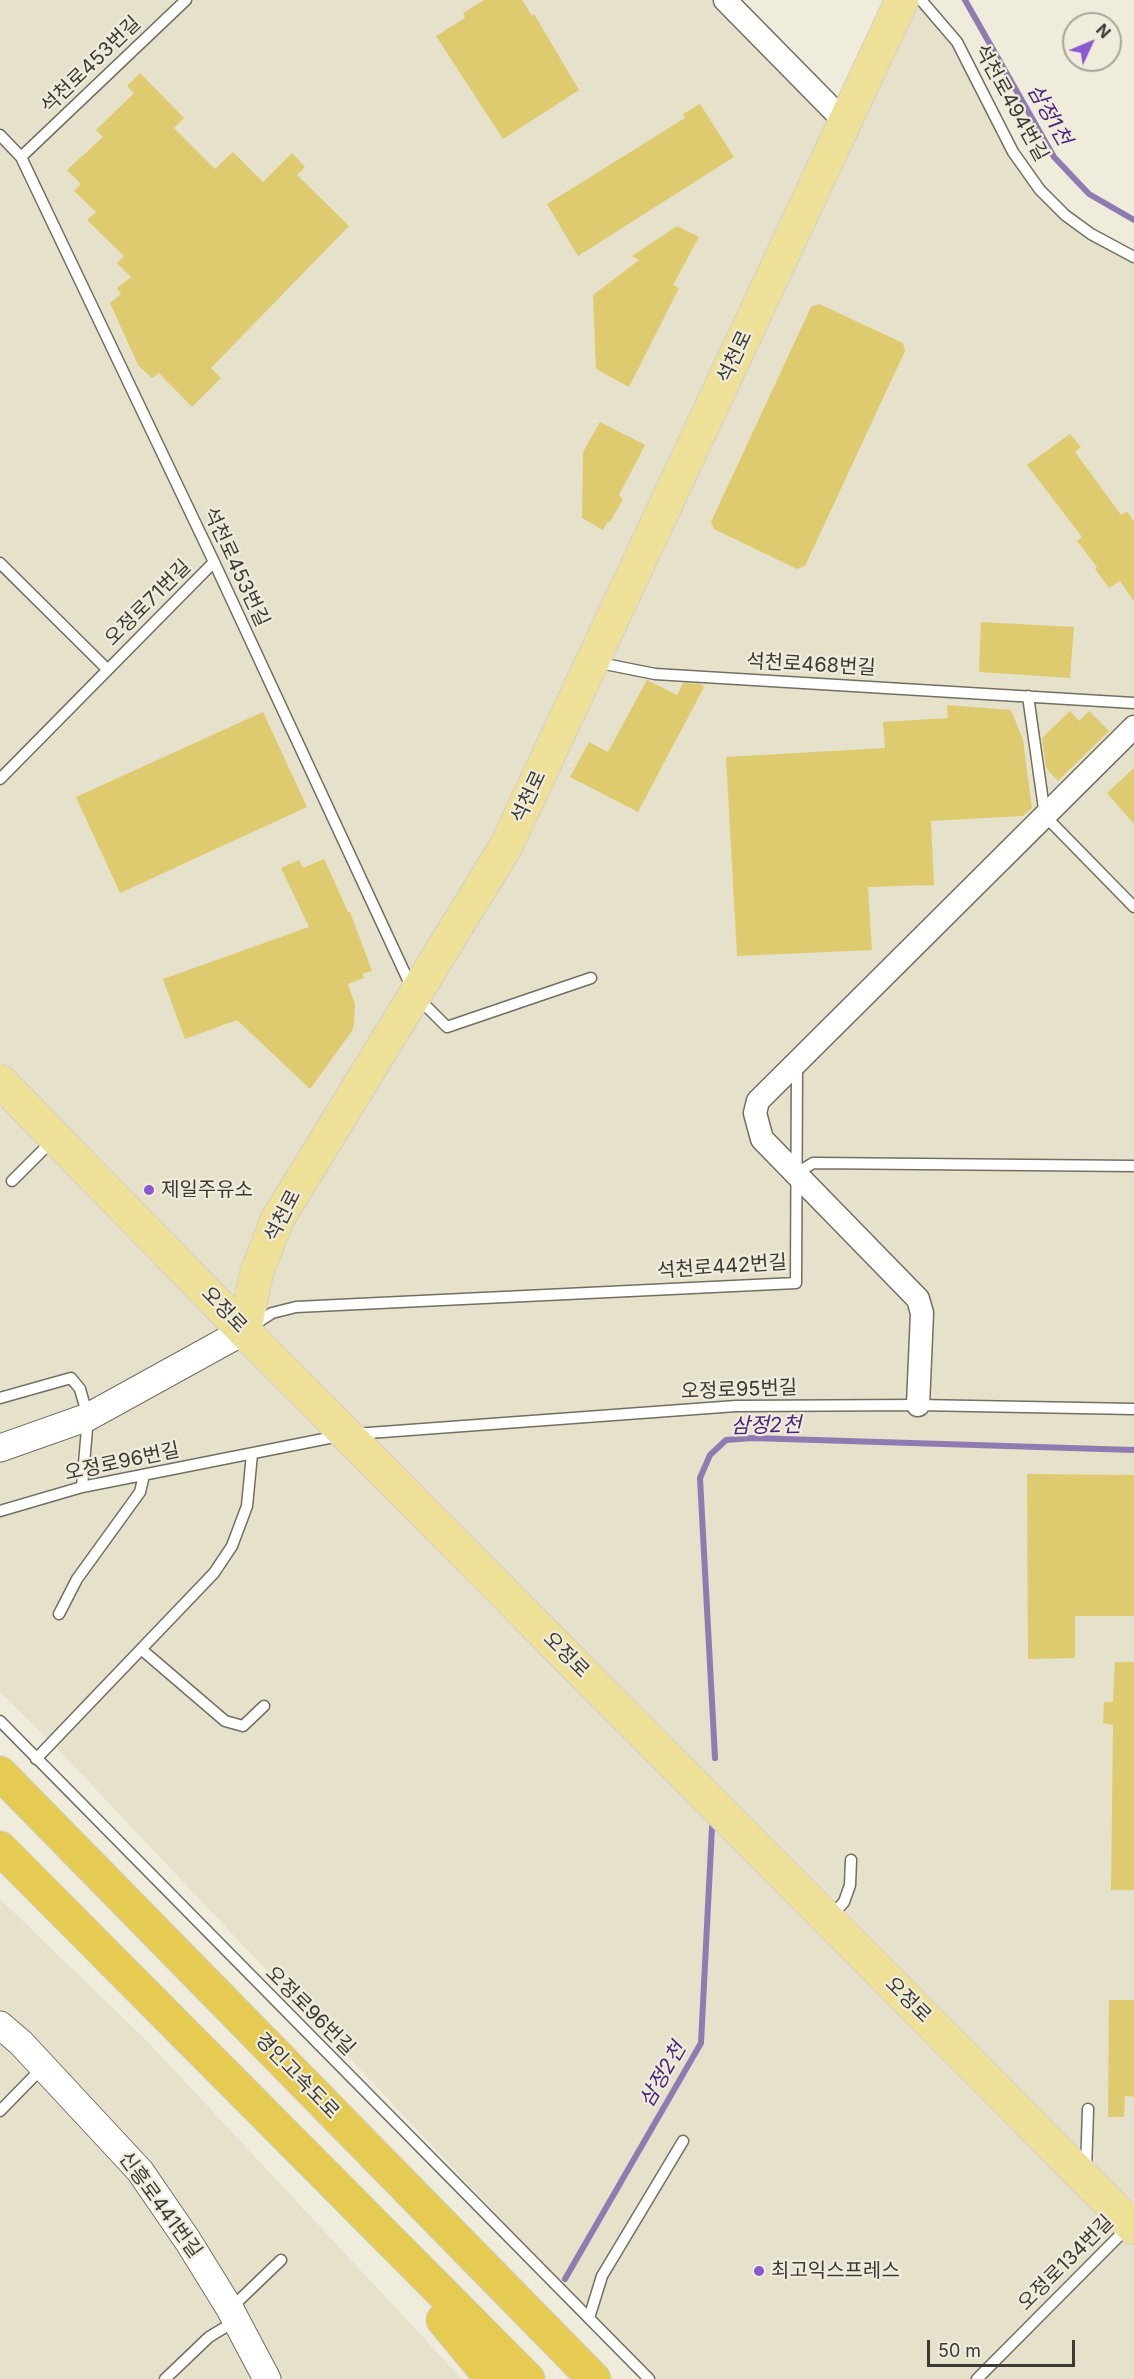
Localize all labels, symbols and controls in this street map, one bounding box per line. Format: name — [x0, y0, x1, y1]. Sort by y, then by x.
street label: 석천로453번길 — [36, 11, 146, 119]
north arrow — [1062, 12, 1122, 72]
text: N — [1092, 20, 1115, 42]
street label: 석천로494번길 — [969, 40, 1053, 166]
water label: 삼정1천 — [1021, 80, 1077, 150]
street label: 석천로 — [712, 327, 758, 387]
street label: 석천로453번길 — [198, 503, 274, 631]
street label: 오정로71번길 — [100, 555, 196, 651]
street label: 석천로468번길 — [746, 650, 876, 680]
street label: 석천로 — [506, 767, 552, 827]
place label: 제일주유소 — [161, 1178, 253, 1202]
marker: 제일주유소 — [142, 1183, 156, 1197]
street label: 석천로 — [260, 1186, 306, 1246]
street label: 석천로442번길 — [656, 1250, 788, 1284]
street label: 오정로 — [196, 1282, 252, 1338]
street label: 오정로95번길 — [680, 1376, 798, 1404]
water label: 삼정2천 — [730, 1413, 802, 1439]
street label: 오정로96번길 — [62, 1438, 182, 1486]
street label: 오정로 — [538, 1627, 594, 1683]
street label: 오정로96번길 — [260, 1961, 360, 2061]
street label: 오정로 — [880, 1972, 936, 2028]
street label: 경인고속도로 — [250, 2028, 344, 2124]
water label: 삼정2천 — [634, 2038, 692, 2112]
street label: 신흥로441번길 — [113, 2147, 207, 2263]
street label: 오정로134번길 — [1013, 2210, 1119, 2316]
place label: 최고익스프레스 — [771, 2259, 900, 2283]
marker: 최고익스프레스 — [752, 2264, 766, 2278]
scale bar — [930, 2328, 1078, 2366]
text: 50 m — [938, 2340, 981, 2361]

